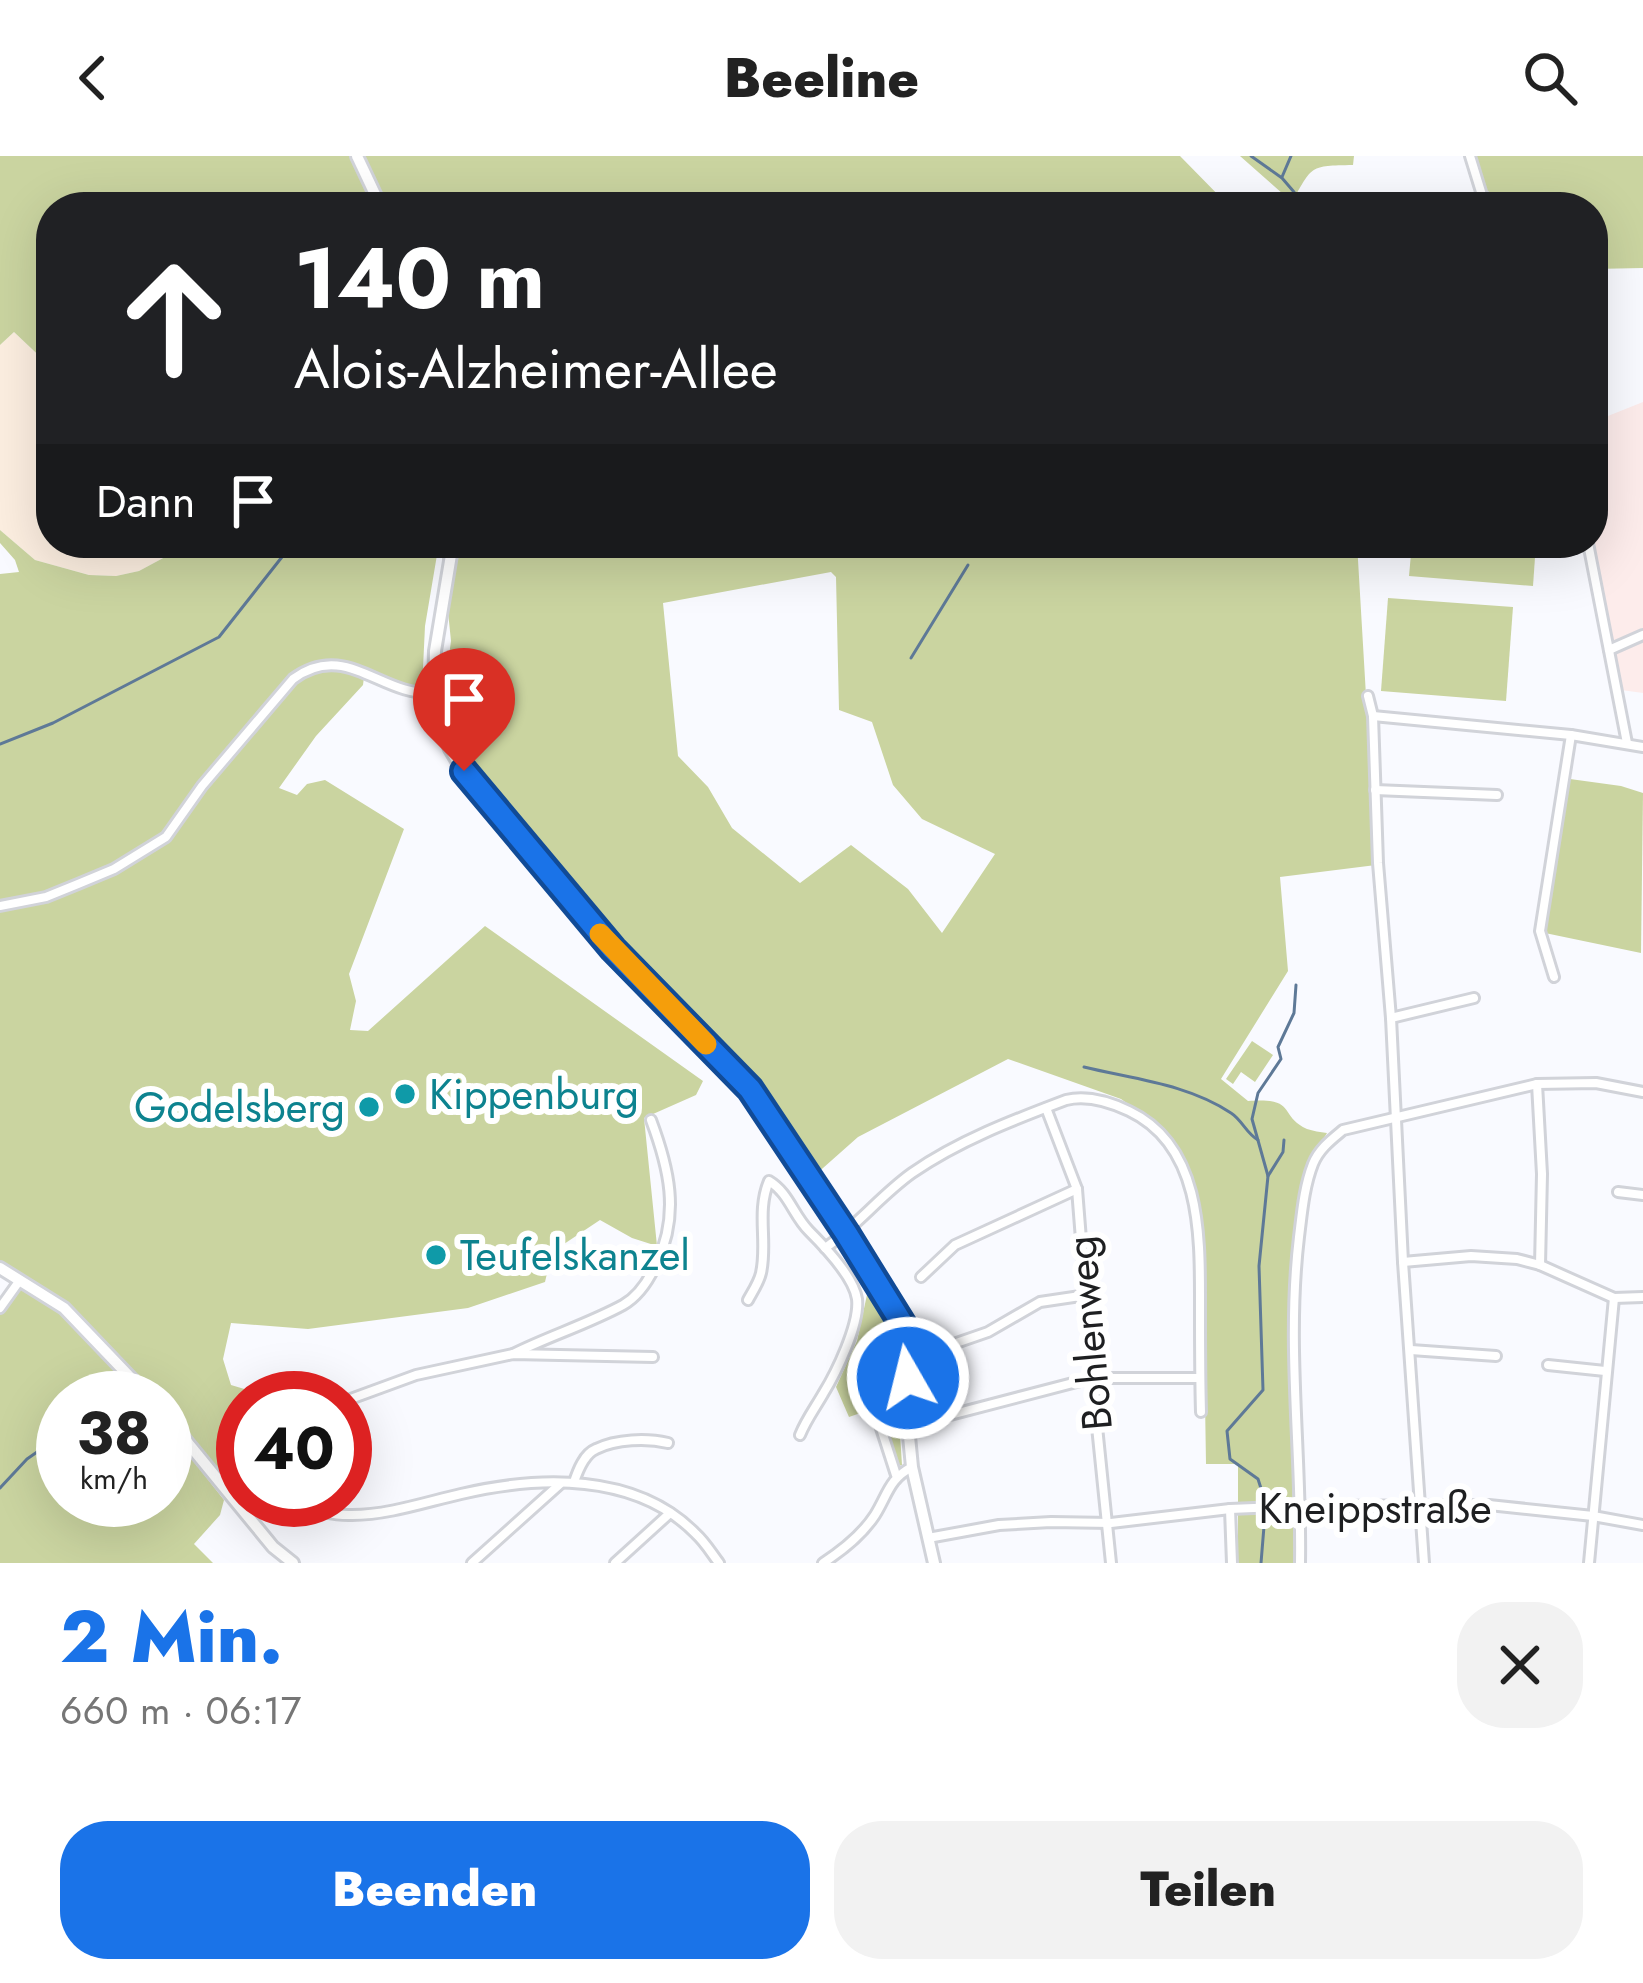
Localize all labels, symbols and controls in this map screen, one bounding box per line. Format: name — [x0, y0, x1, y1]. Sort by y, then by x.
text: Beeline — [724, 39, 919, 117]
icon: back — [60, 45, 126, 111]
icon: search — [1517, 45, 1583, 111]
text: 140 m — [294, 218, 545, 340]
icon: ahead — [96, 240, 252, 396]
text: Alois-Alzheimer-Allee — [294, 330, 778, 408]
icon: arrive — [220, 468, 286, 534]
text: Dann — [96, 469, 196, 534]
pin — [413, 648, 515, 771]
icon: arrive — [431, 666, 497, 732]
place label: Kippenburg — [429, 1064, 639, 1125]
place label: Godelsberg — [134, 1077, 345, 1138]
marker: Kippenburg — [392, 1081, 418, 1107]
marker: Godelsberg — [356, 1094, 382, 1120]
place label: Teufelskanzel — [460, 1225, 690, 1286]
street label: Bohlenweg — [1050, 1233, 1128, 1433]
marker: Teufelskanzel — [423, 1242, 449, 1268]
position arrow — [845, 1315, 971, 1441]
speed limit sign: 40 — [216, 1371, 372, 1527]
text: 38 — [77, 1390, 151, 1477]
text: km/h — [80, 1457, 148, 1500]
street label: Kneippstraße — [1258, 1478, 1492, 1539]
text: 2 Min. — [60, 1585, 283, 1689]
button: close — [1457, 1602, 1583, 1728]
text: 660 m · 06:17 — [60, 1682, 301, 1739]
button: Beenden — [60, 1821, 810, 1959]
button: Teilen — [834, 1821, 1583, 1959]

